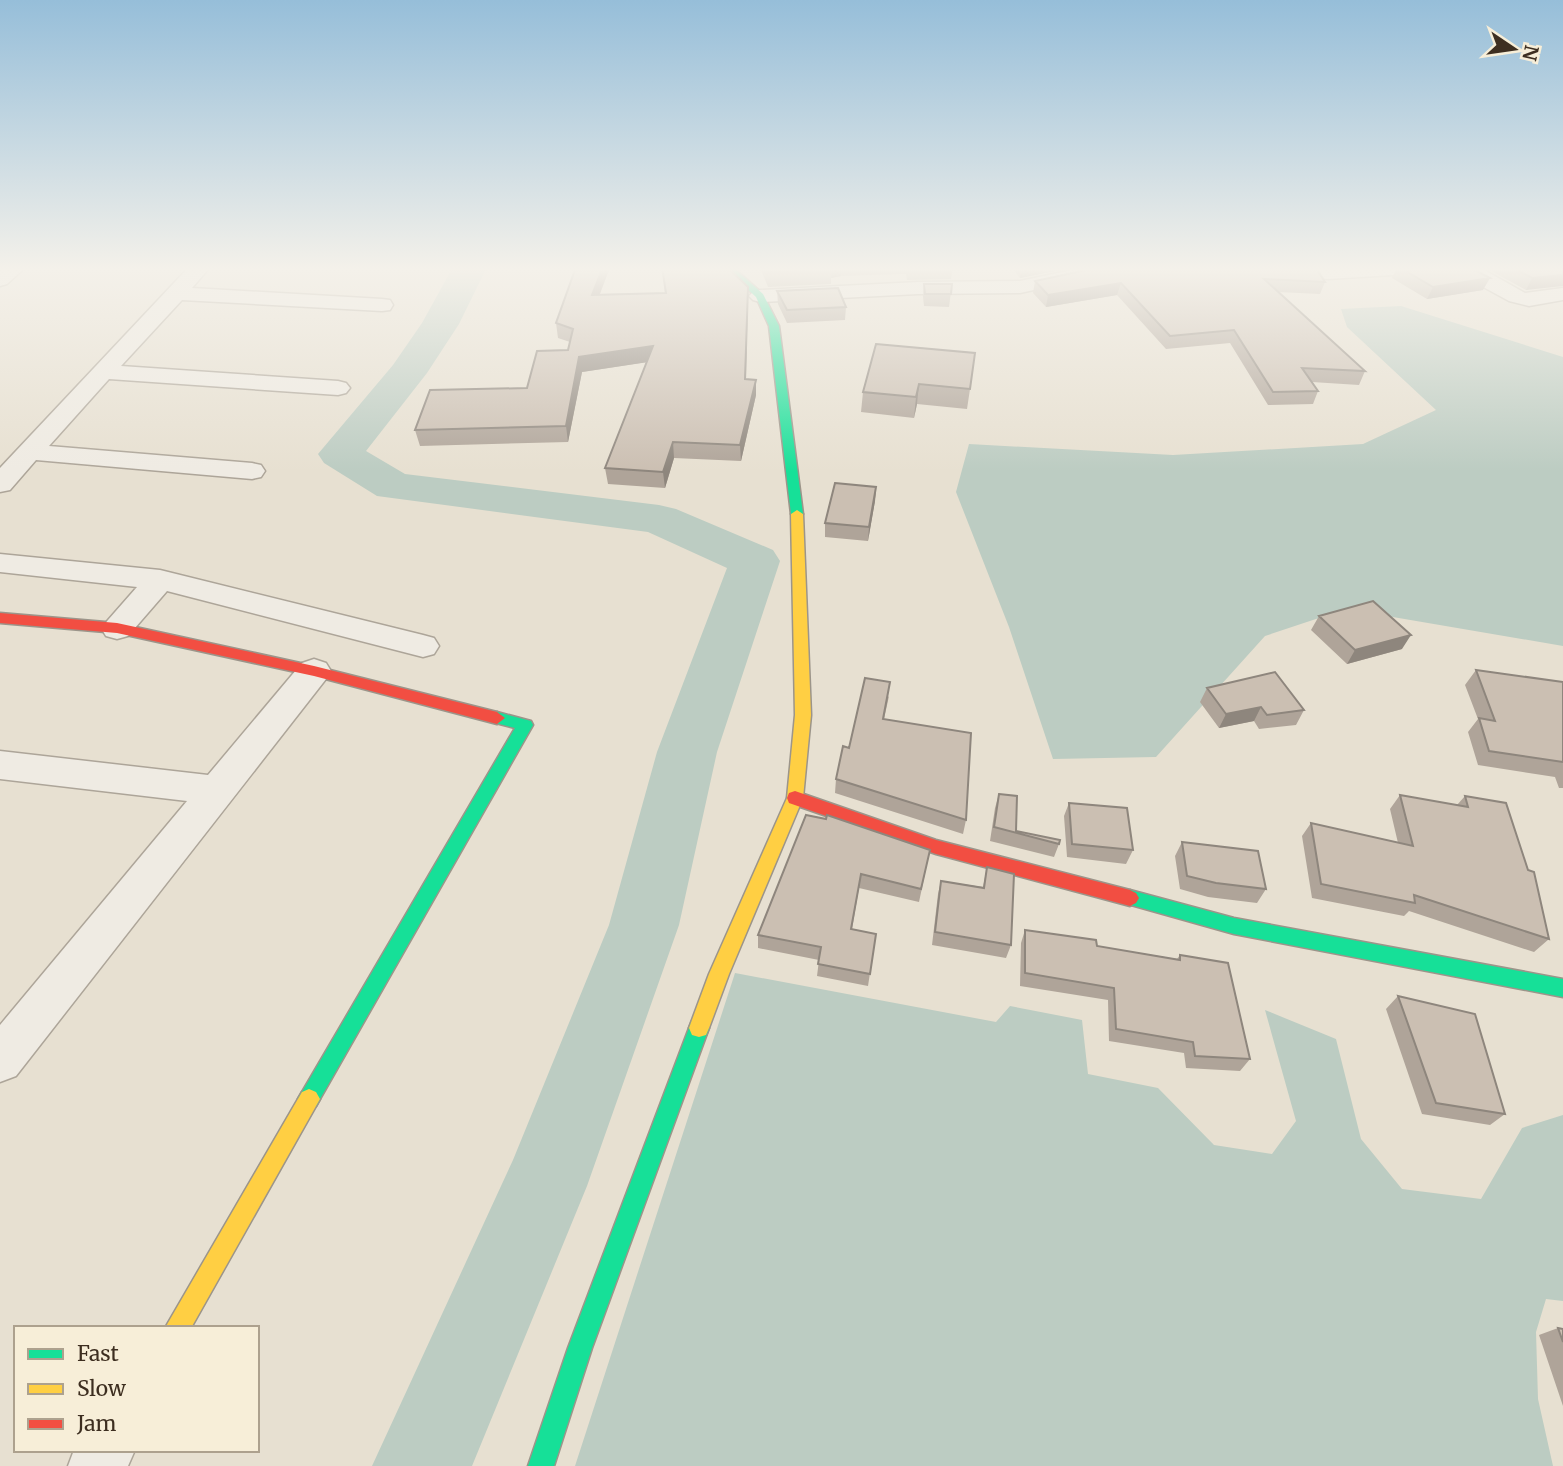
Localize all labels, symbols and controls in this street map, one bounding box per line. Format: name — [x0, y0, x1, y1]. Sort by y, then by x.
north arrow — [1479, 14, 1549, 84]
text: N — [1517, 43, 1544, 63]
legend — [14, 1326, 259, 1452]
text: Fast — [77, 1340, 119, 1367]
text: Slow — [77, 1375, 126, 1402]
text: Jam — [76, 1410, 116, 1437]

